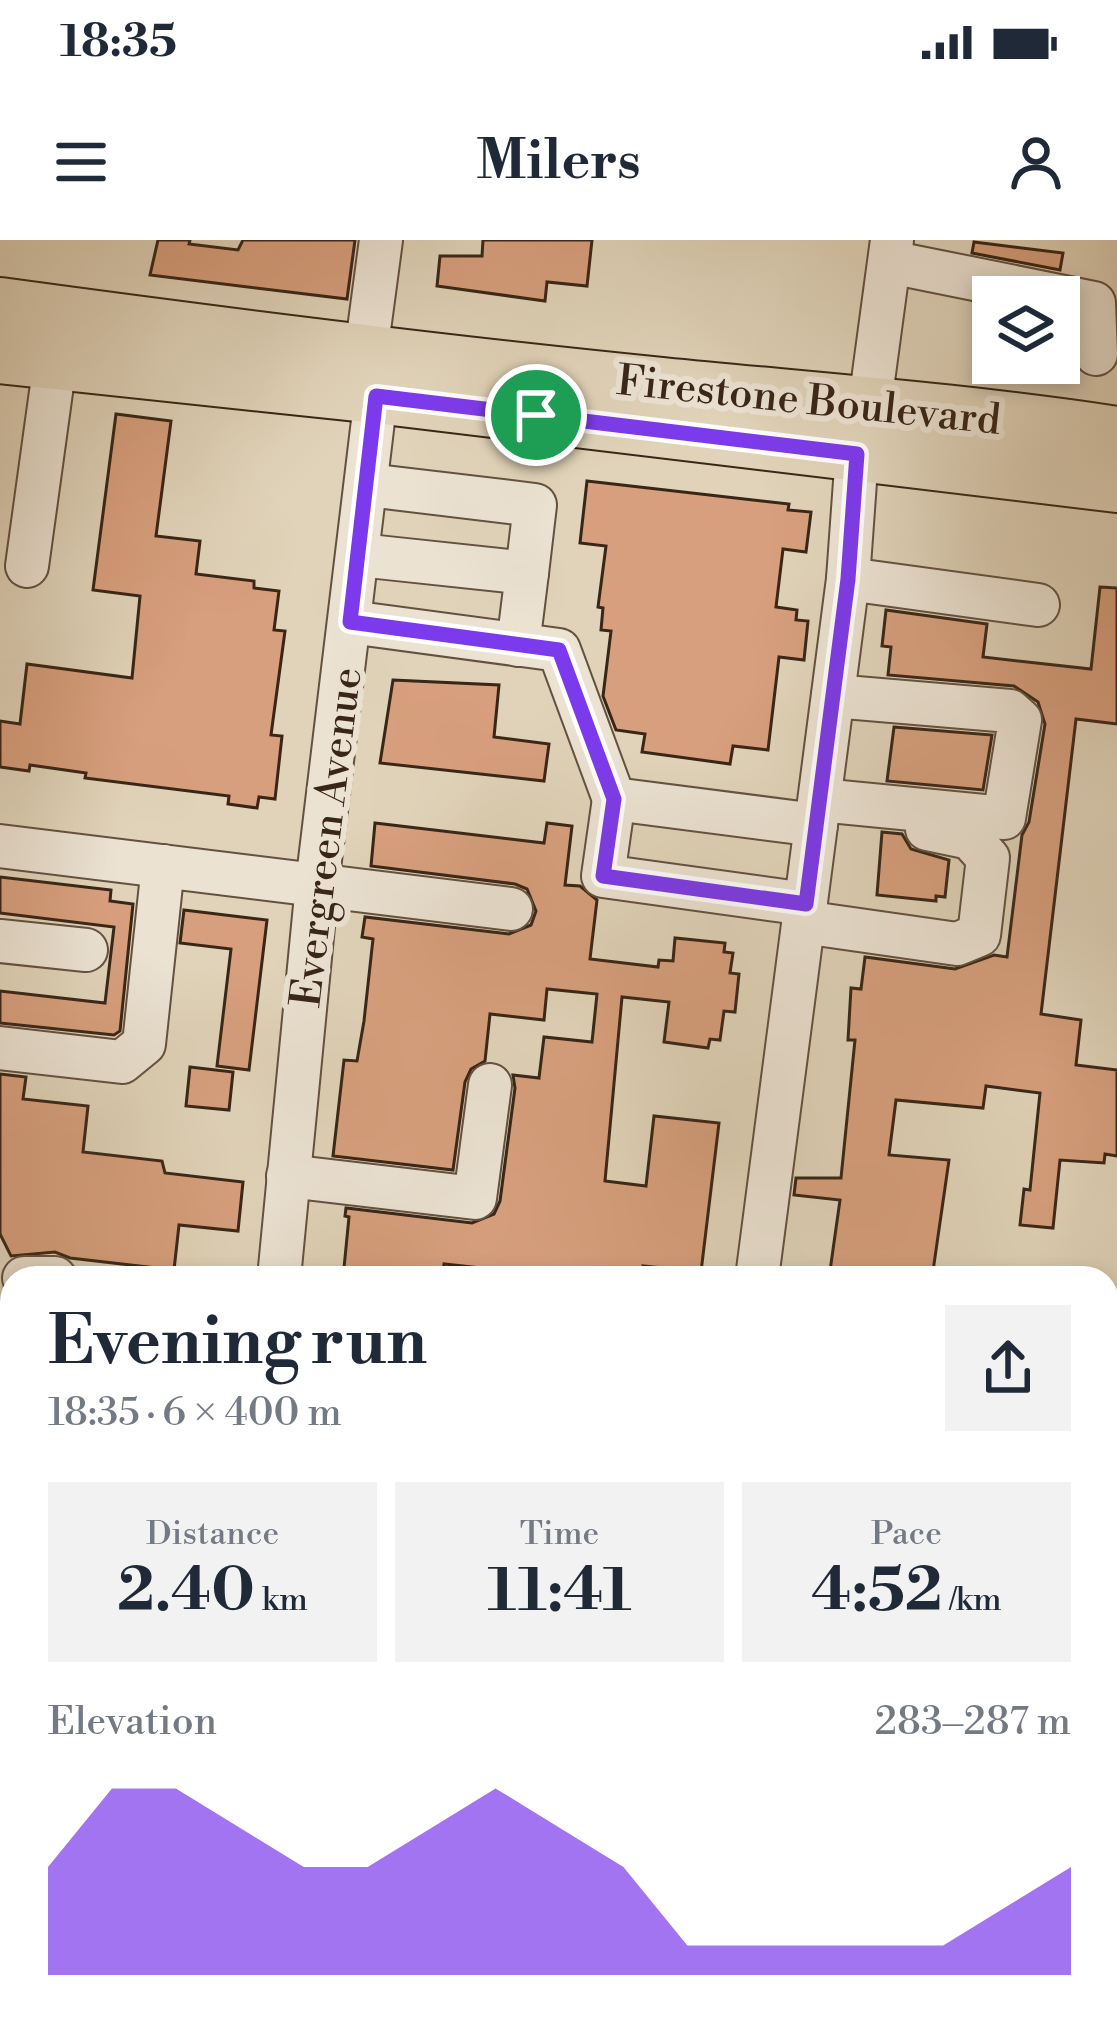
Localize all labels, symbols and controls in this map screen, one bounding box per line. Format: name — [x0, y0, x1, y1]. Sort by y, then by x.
text: 18:35 — [60, 14, 177, 71]
text: Milers — [476, 128, 641, 196]
icon: menu — [48, 129, 114, 195]
icon: person — [1003, 129, 1069, 195]
map controls — [972, 276, 1080, 384]
button: layers — [972, 276, 1080, 384]
street label: Firestone Boulevard — [614, 355, 1004, 448]
pin — [485, 364, 587, 466]
icon: arrive — [503, 382, 569, 448]
street label: Evergreen Avenue — [280, 664, 376, 1010]
text: Evening run — [48, 1302, 427, 1385]
button: share — [945, 1305, 1071, 1431]
text: 18:35 · 6 × 400 m — [48, 1389, 342, 1438]
text: Distance — [146, 1514, 279, 1555]
text: Time — [520, 1514, 599, 1555]
text: Pace — [871, 1514, 942, 1555]
text: 2.40 — [117, 1555, 255, 1630]
text: 11:41 — [487, 1555, 632, 1630]
text: 4:52 — [811, 1555, 943, 1630]
text: km — [255, 1580, 308, 1621]
text: /km — [943, 1580, 1002, 1621]
text: Elevation — [48, 1698, 217, 1747]
text: 283–287 m — [875, 1698, 1071, 1747]

